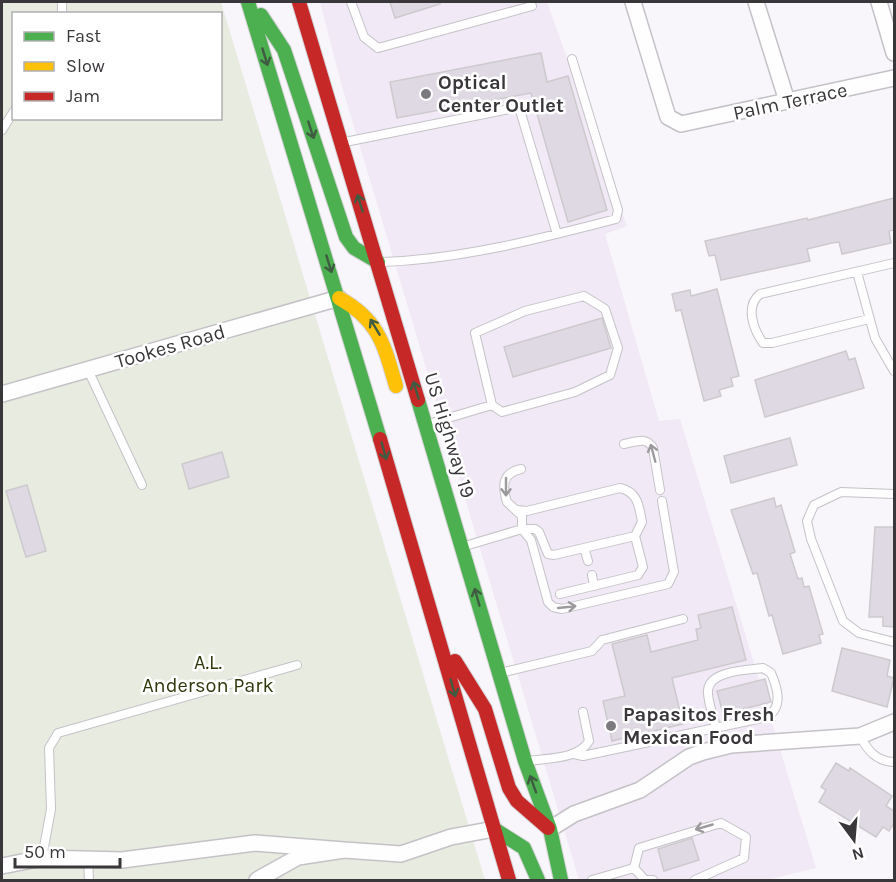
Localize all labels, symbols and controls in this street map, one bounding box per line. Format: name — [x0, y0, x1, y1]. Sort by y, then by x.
legend — [12, 12, 222, 120]
text: Fast — [66, 25, 101, 47]
one-way arrow — [260, 47, 271, 66]
text: Slow — [66, 55, 105, 77]
place label: Optical Center Outlet — [438, 71, 564, 117]
street label: Palm Terrace — [731, 78, 849, 125]
text: Jam — [66, 85, 100, 107]
marker: Optical Center Outlet — [419, 87, 433, 101]
one-way arrow — [306, 120, 317, 139]
one-way arrow — [354, 194, 365, 213]
one-way arrow — [324, 254, 335, 273]
one-way arrow — [368, 319, 380, 336]
street label: Tookes Road — [113, 320, 228, 373]
street label: US Highway 19 — [419, 369, 480, 501]
one-way arrow — [410, 381, 421, 400]
one-way arrow — [379, 441, 390, 460]
one-way arrow — [647, 444, 658, 463]
one-way arrow — [500, 477, 512, 497]
one-way arrow — [471, 588, 482, 607]
one-way arrow — [557, 601, 577, 612]
park label: A.L. Anderson Park — [142, 651, 274, 697]
one-way arrow — [448, 678, 459, 697]
place label: Papasitos Fresh Mexican Food — [623, 703, 775, 749]
marker: Papasitos Fresh Mexican Food — [604, 719, 618, 733]
one-way arrow — [527, 775, 538, 794]
north arrow — [824, 810, 884, 870]
one-way arrow — [695, 822, 714, 834]
scale bar — [15, 831, 120, 869]
text: 50 m — [24, 841, 66, 863]
text: N — [850, 843, 866, 865]

